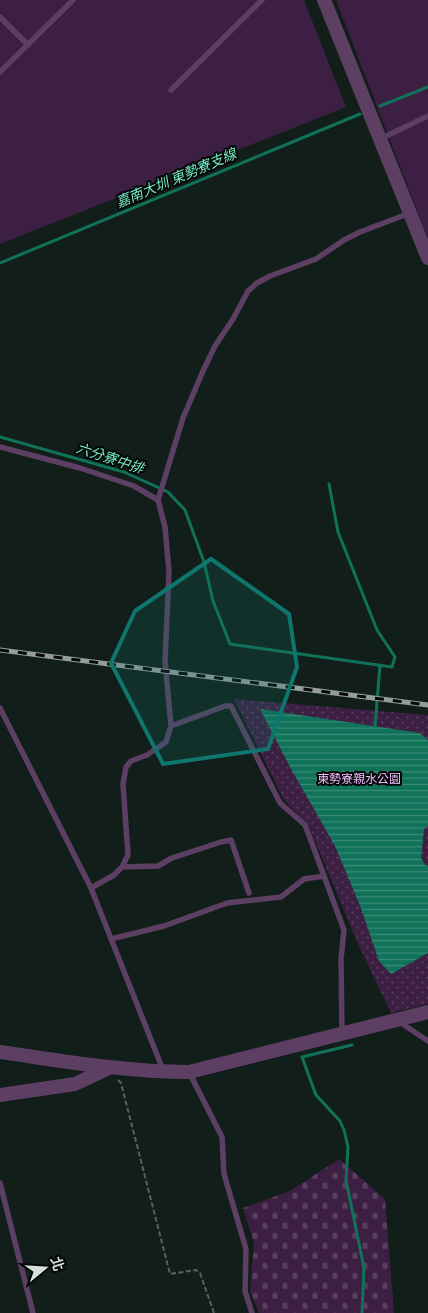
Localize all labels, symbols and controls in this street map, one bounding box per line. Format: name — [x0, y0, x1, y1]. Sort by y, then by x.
water label: 嘉南大圳 東勢寮支線 — [113, 144, 240, 211]
water label: 六分寮中排 — [74, 439, 148, 477]
park label: 東勢寮親水公園 — [317, 771, 401, 786]
north arrow — [20, 1243, 70, 1293]
text: 北 — [48, 1255, 68, 1273]

